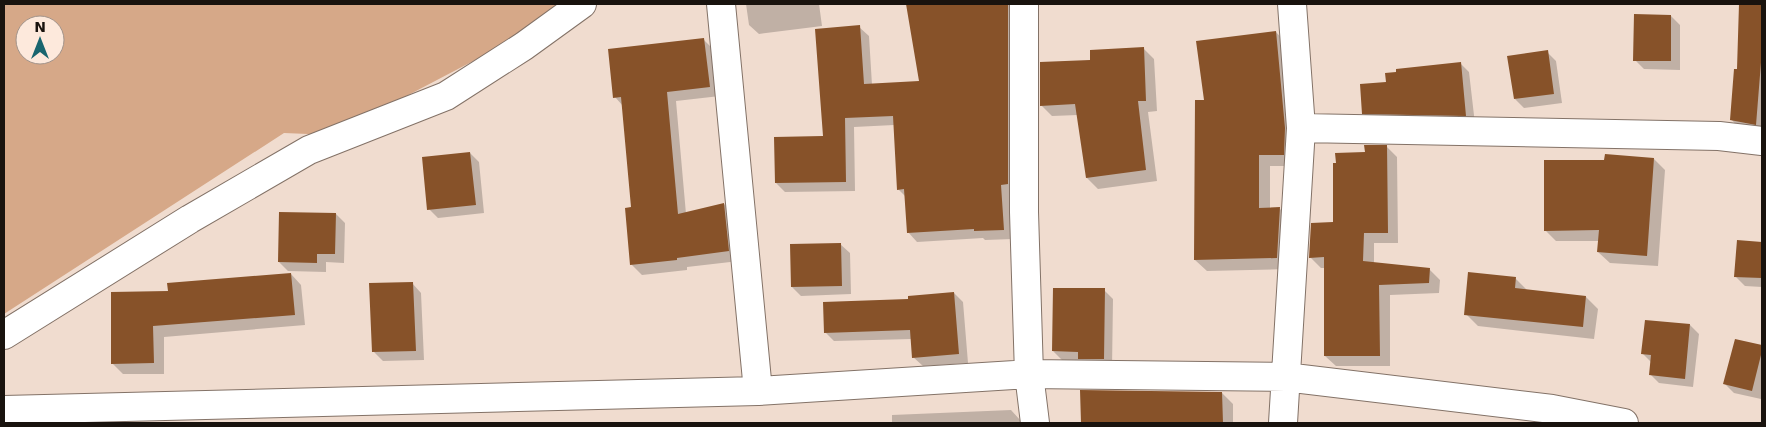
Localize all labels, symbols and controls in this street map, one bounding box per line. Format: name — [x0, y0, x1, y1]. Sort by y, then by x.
north arrow — [15, 15, 65, 65]
text: N — [34, 19, 46, 35]

